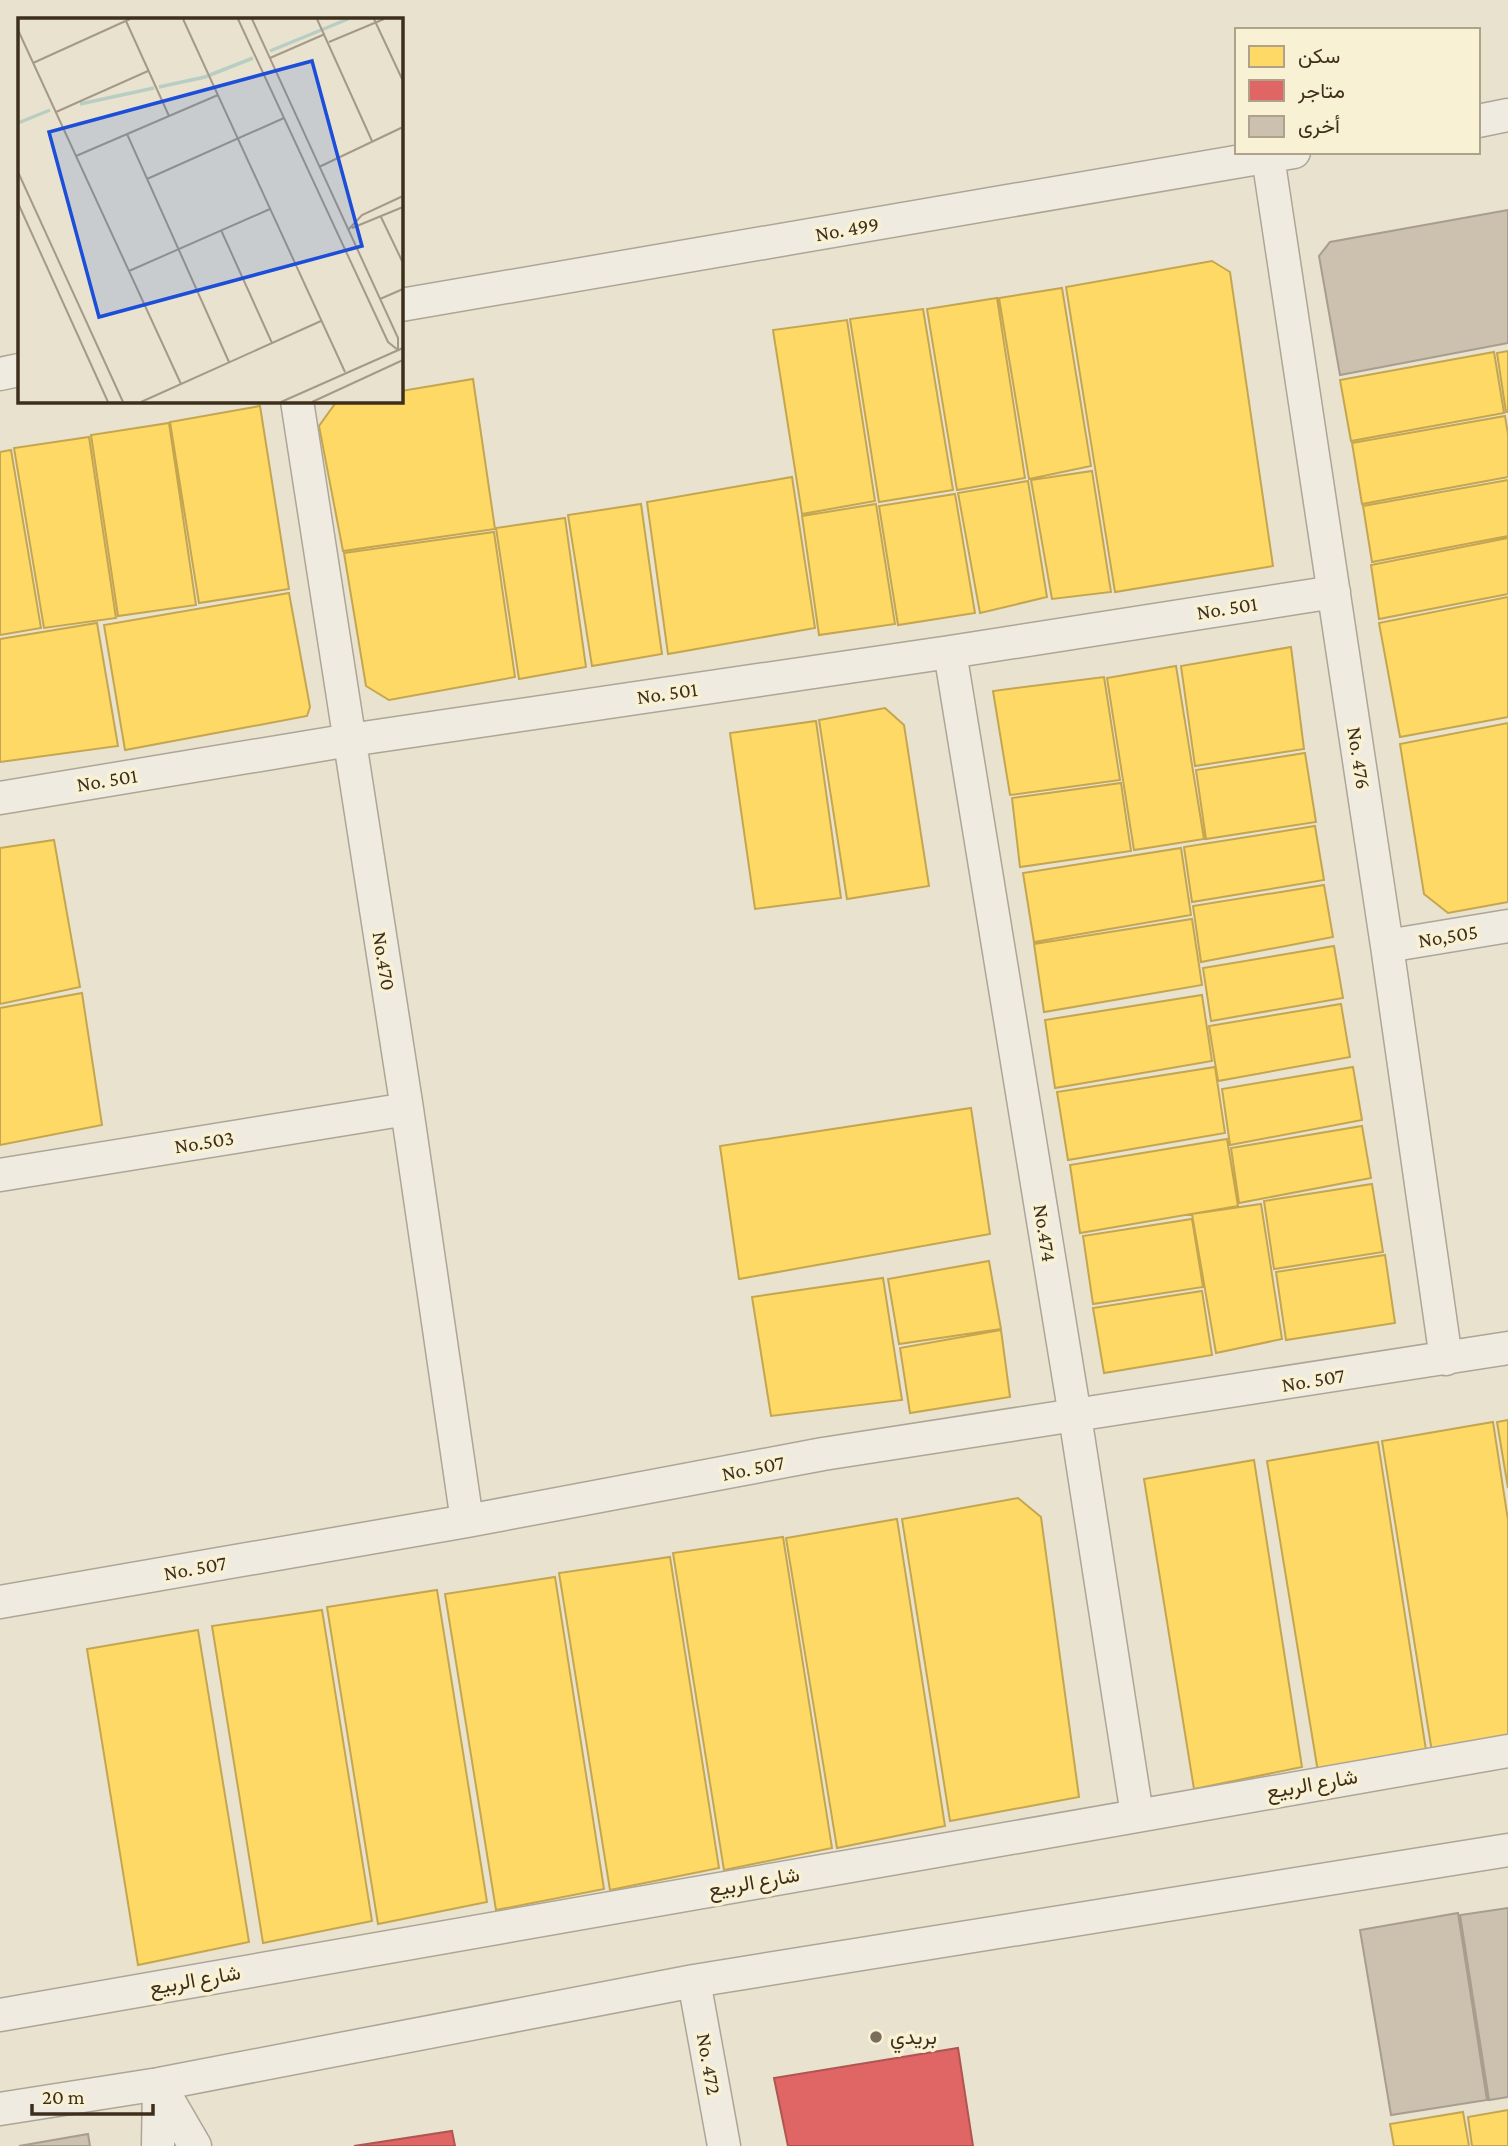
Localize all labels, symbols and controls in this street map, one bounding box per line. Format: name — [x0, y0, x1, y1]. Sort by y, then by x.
inset map — [18, 18, 402, 402]
legend — [1235, 28, 1480, 154]
text: سكن — [1298, 44, 1340, 68]
text: متاجر — [1297, 79, 1345, 104]
text: أخرى — [1298, 114, 1340, 139]
street label: No. 499 — [813, 212, 881, 246]
street label: No. 501 — [1195, 591, 1259, 625]
street label: No. 501 — [635, 677, 699, 709]
street label: No. 476 — [1342, 725, 1376, 791]
street label: No. 501 — [75, 763, 139, 797]
street label: No,505 — [1416, 919, 1480, 953]
street label: No.470 — [367, 930, 401, 992]
street label: No.503 — [172, 1125, 236, 1159]
street label: No.474 — [1029, 1202, 1061, 1264]
street label: No. 507 — [1280, 1363, 1347, 1397]
street label: No. 507 — [720, 1450, 787, 1486]
street label: No. 507 — [162, 1551, 229, 1585]
street label: شارع الربيع — [1264, 1764, 1360, 1806]
street label: شارع الربيع — [706, 1862, 802, 1904]
street label: شارع الربيع — [147, 1960, 243, 2002]
place label: بريدي — [890, 2025, 937, 2054]
marker: بريدي — [868, 2029, 884, 2045]
street label: No. 472 — [692, 2031, 726, 2097]
scale bar — [32, 2072, 152, 2116]
text: 20 m — [42, 2085, 85, 2109]

